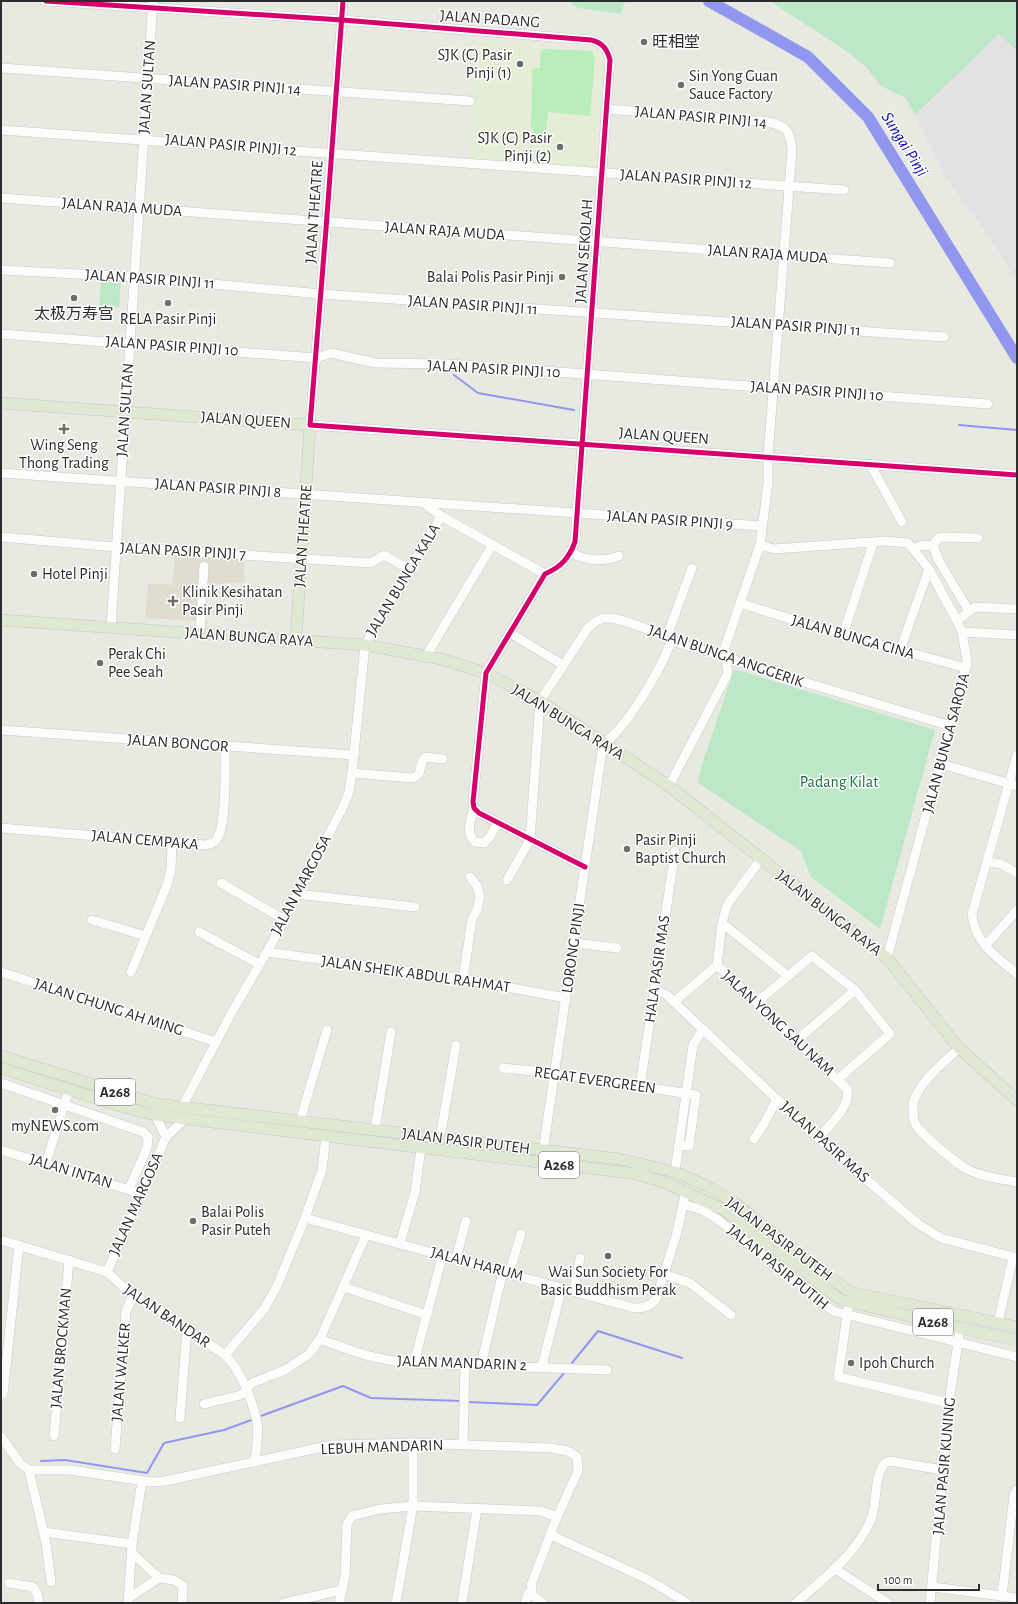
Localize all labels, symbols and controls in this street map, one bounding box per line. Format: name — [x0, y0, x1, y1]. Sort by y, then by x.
street label: JALAN PADANG — [440, 8, 540, 30]
place label: 旺相堂 — [652, 34, 700, 50]
marker: 旺相堂 — [639, 37, 649, 47]
street label: JALAN SULTAN — [136, 39, 158, 135]
place label: SJK (C) Pasir Pinji (1) — [437, 47, 513, 82]
marker: SJK (C) Pasir Pinji (1) — [515, 59, 525, 69]
place label: Sin Yong Guan Sauce Factory — [689, 68, 778, 103]
street label: JALAN PASIR PINJI 14 — [168, 72, 302, 98]
marker: Sin Yong Guan Sauce Factory — [676, 80, 686, 90]
street label: JALAN PASIR PINJI 14 — [634, 103, 768, 131]
water label: Sungai Pinji — [878, 109, 932, 180]
place label: SJK (C) Pasir Pinji (2) — [477, 130, 553, 165]
street label: JALAN PASIR PINJI 12 — [165, 131, 297, 159]
marker: SJK (C) Pasir Pinji (2) — [555, 142, 565, 152]
street label: JALAN THEATRE — [302, 160, 326, 264]
street label: JALAN PASIR PINJI 12 — [620, 166, 752, 192]
street label: JALAN RAJA MUDA — [61, 195, 183, 219]
street label: JALAN SEKOLAH — [572, 198, 596, 304]
street label: JALAN RAJA MUDA — [384, 219, 506, 243]
street label: JALAN RAJA MUDA — [707, 242, 829, 266]
street label: JALAN PASIR PINJI 11 — [84, 266, 216, 292]
place label: Balai Polis Pasir Pinji — [427, 269, 554, 286]
marker: Balai Polis Pasir Pinji — [557, 272, 567, 282]
street label: JALAN PASIR PINJI 11 — [407, 292, 539, 318]
marker: 太极万寿宫 — [69, 293, 79, 303]
marker: RELA Pasir Pinji — [163, 298, 173, 308]
place label: 太极万寿宫 — [34, 305, 114, 322]
place label: RELA Pasir Pinji — [120, 311, 216, 328]
street label: JALAN PASIR PINJI 11 — [730, 313, 862, 339]
street label: JALAN PASIR PINJI 10 — [105, 333, 239, 359]
street label: JALAN PASIR PINJI 10 — [427, 358, 561, 380]
street label: JALAN SULTAN — [114, 362, 136, 458]
street label: JALAN PASIR PINJI 10 — [750, 378, 884, 404]
street label: JALAN QUEEN — [200, 409, 292, 432]
marker: Wing Seng Thong Trading — [59, 424, 69, 434]
street label: JALAN QUEEN — [618, 425, 710, 448]
place label: Wing Seng Thong Trading — [19, 437, 109, 471]
street label: JALAN PASIR PINJI 8 — [154, 476, 282, 500]
street label: JALAN THEATRE — [291, 484, 315, 588]
street label: JALAN PASIR PINJI 9 — [606, 508, 734, 532]
street label: JALAN BUNGA KALA — [363, 521, 443, 639]
street label: JALAN PASIR PINJI 7 — [120, 540, 247, 562]
place label: Hotel Pinji — [42, 566, 108, 583]
marker: Hotel Pinji — [29, 569, 39, 579]
place label: Klinik Kesihatan Pasir Pinji — [182, 584, 283, 619]
marker: Klinik Kesihatan Pasir Pinji — [167, 595, 179, 607]
street label: JALAN BUNGA CINA — [790, 612, 916, 662]
street label: JALAN BUNGA ANGGERIK — [646, 622, 806, 690]
street label: JALAN BUNGA RAYA — [184, 625, 314, 649]
place label: Perak Chi Pee Seah — [108, 646, 166, 680]
marker: Perak Chi Pee Seah — [95, 658, 105, 668]
street label: JALAN BUNGA SAROJA — [920, 671, 972, 815]
street label: JALAN BUNGA RAYA — [509, 681, 627, 763]
street label: JALAN BONGOR — [127, 731, 229, 755]
park label: Padang Kilat — [800, 774, 878, 790]
street label: JALAN CEMPAKA — [91, 827, 199, 853]
street label: JALAN MARGOSA — [268, 832, 334, 938]
place label: Pasir Pinji Baptist Church — [635, 832, 726, 866]
marker: Pasir Pinji Baptist Church — [622, 844, 632, 854]
street label: JALAN BUNGA RAYA — [773, 867, 885, 959]
street label: LORONG PINJI — [559, 902, 587, 994]
street label: HALA PASIR MAS — [642, 914, 672, 1024]
street label: JALAN SHEIK ABDUL RAHMAT — [320, 953, 512, 995]
street label: JALAN YONG SAU NAM — [719, 967, 837, 1079]
street label: JALAN CHUNG AH MING — [32, 975, 186, 1039]
street label: REGAT EVERGREEN — [533, 1064, 657, 1096]
road number: A268 — [95, 1079, 135, 1105]
street label: JALAN PASIR MAS — [778, 1098, 872, 1186]
marker: myNEWS.com — [50, 1105, 60, 1115]
place label: myNEWS.com — [11, 1118, 99, 1135]
street label: JALAN PASIR PUTEH — [401, 1125, 531, 1157]
street label: JALAN MARGOSA — [106, 1150, 166, 1258]
street label: JALAN INTAN — [28, 1151, 114, 1191]
road number: A268 — [539, 1152, 579, 1178]
street label: JALAN PASIR PUTEH — [723, 1194, 835, 1284]
place label: Balai Polis Pasir Puteh — [201, 1204, 271, 1238]
marker: Balai Polis Pasir Puteh — [188, 1216, 198, 1226]
street label: JALAN PASIR PUTIH — [724, 1221, 832, 1313]
street label: JALAN HARUM — [429, 1244, 525, 1284]
marker: Wai Sun Society For Basic Buddhism Perak — [603, 1251, 613, 1261]
place label: Wai Sun Society For Basic Buddhism Perak — [540, 1264, 677, 1298]
street label: JALAN BANDAR — [121, 1281, 213, 1351]
street label: JALAN BROCKMAN — [48, 1287, 74, 1409]
road number: A268 — [913, 1309, 953, 1335]
street label: JALAN WALKER — [109, 1322, 133, 1422]
street label: JALAN MANDARIN 2 — [397, 1353, 527, 1373]
place label: Ipoh Church — [859, 1355, 935, 1371]
marker: Ipoh Church — [846, 1358, 856, 1368]
street label: JALAN PASIR KUNING — [930, 1397, 958, 1535]
street label: LEBUH MANDARIN — [320, 1437, 444, 1457]
scale bar — [878, 1566, 979, 1592]
text: 100 m — [884, 1574, 912, 1586]

